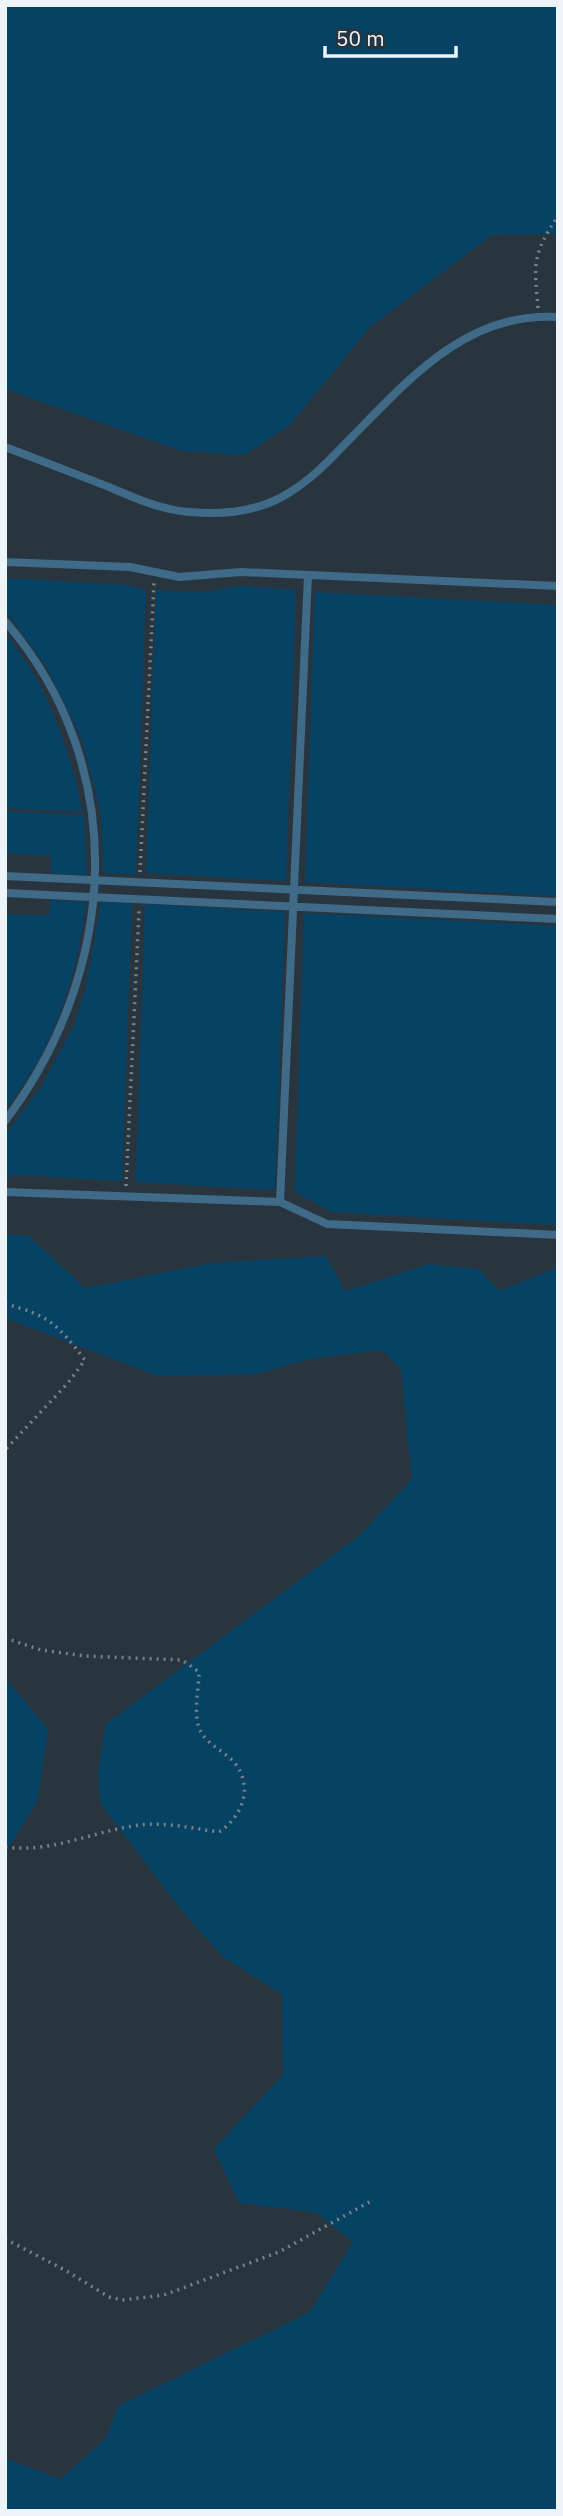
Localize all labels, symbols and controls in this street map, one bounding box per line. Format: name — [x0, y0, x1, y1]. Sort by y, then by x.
scale bar — [325, 14, 456, 58]
text: 50 m — [336, 24, 385, 52]

